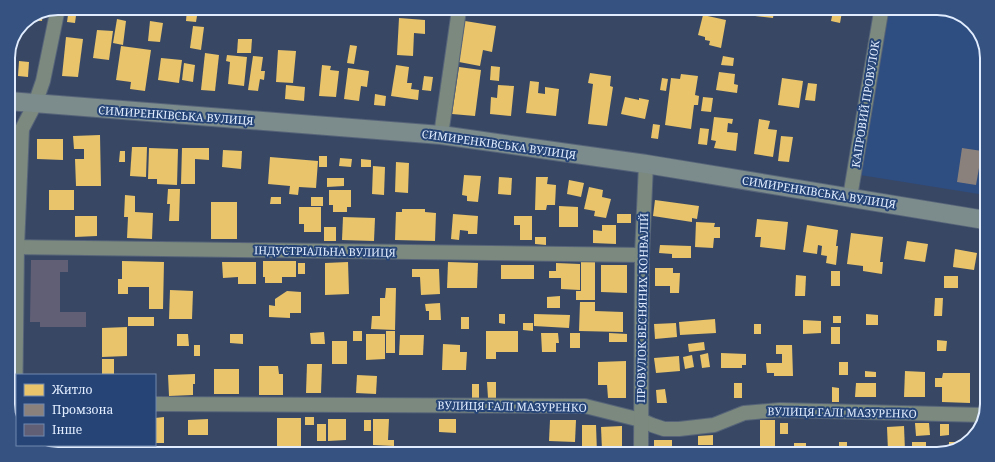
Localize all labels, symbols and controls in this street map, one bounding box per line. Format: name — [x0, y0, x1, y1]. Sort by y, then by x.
street label: КАПРОВИЙ ПРОВУЛОК — [848, 39, 883, 169]
street label: СИМИРЕНКІВСЬКА ВУЛИЦЯ — [98, 102, 254, 128]
street label: СИМИРЕНКІВСЬКА ВУЛИЦЯ — [421, 126, 577, 162]
street label: СИМИРЕНКІВСЬКА ВУЛИЦЯ — [741, 172, 897, 212]
street label: ПРОВУЛОК ВЕСНЯНИХ КОНВАЛІЙ — [633, 213, 651, 403]
street label: ІНДУСТРІАЛЬНА ВУЛИЦЯ — [254, 242, 396, 260]
legend — [16, 374, 156, 446]
text: Житло — [51, 381, 93, 398]
street label: ВУЛИЦЯ ГАЛІ МАЗУРЕНКО — [437, 397, 587, 415]
text: Промзона — [52, 401, 114, 418]
street label: ВУЛИЦЯ ГАЛІ МАЗУРЕНКО — [767, 403, 917, 421]
text: Інше — [52, 421, 82, 438]

